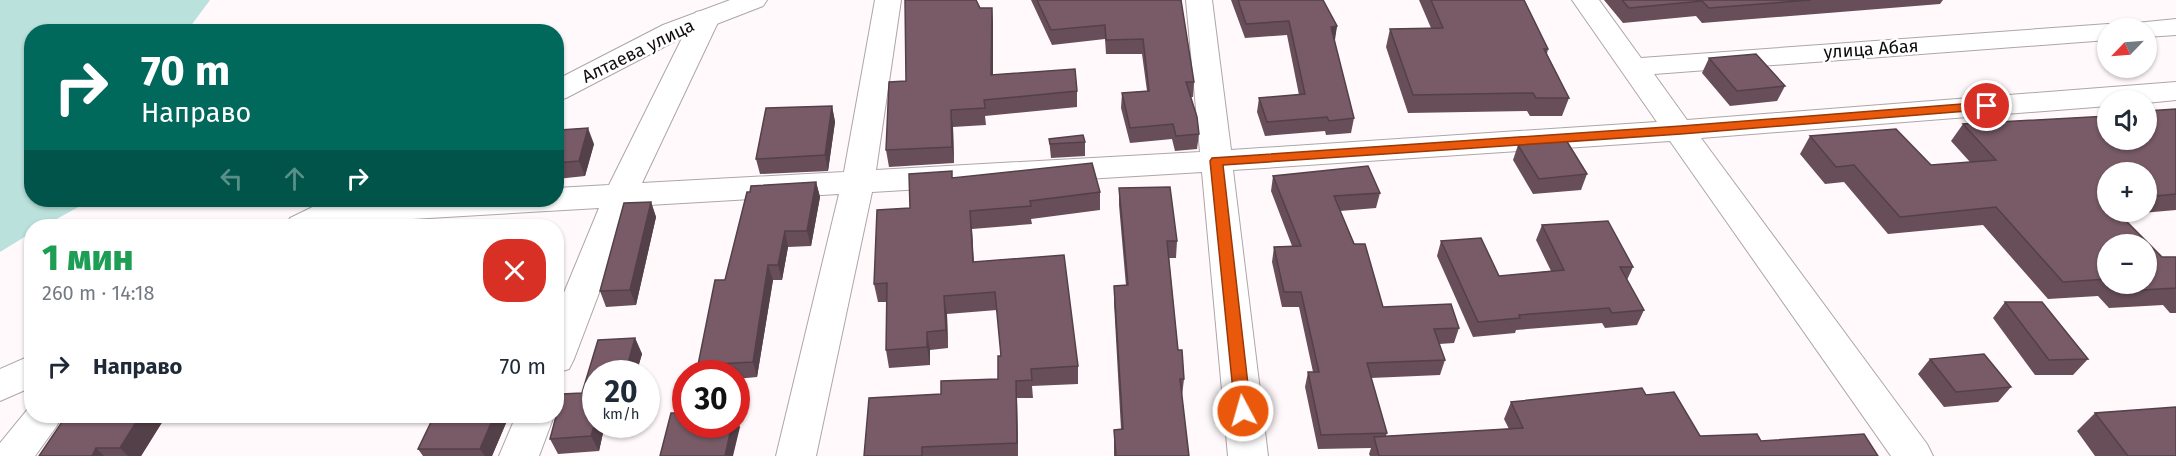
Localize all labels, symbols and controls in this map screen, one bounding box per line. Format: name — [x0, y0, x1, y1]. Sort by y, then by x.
street label: Алтаева улица — [578, 14, 698, 88]
north arrow — [2097, 18, 2157, 78]
map controls — [2097, 18, 2157, 294]
street label: улица Абая — [1823, 35, 1919, 63]
text: 70 m — [141, 46, 230, 96]
icon: right — [42, 48, 120, 126]
pin — [1961, 80, 2012, 131]
icon: arrive — [1970, 89, 2003, 122]
button: sound — [2097, 90, 2157, 150]
text: Направо — [141, 97, 251, 129]
icon: left — [215, 162, 248, 195]
icon: ahead — [278, 162, 311, 195]
icon: right — [341, 162, 374, 195]
button: + — [2097, 162, 2157, 222]
button: − — [2097, 234, 2157, 294]
text: 1 мин — [42, 236, 134, 280]
button: close — [483, 239, 546, 302]
text: 260 m · 14:18 — [42, 281, 155, 305]
icon: right — [42, 350, 75, 383]
text: Направо — [93, 353, 182, 380]
text: 70 m — [500, 353, 546, 380]
speed limit sign: 30 — [672, 360, 750, 438]
text: 20 — [604, 374, 638, 410]
position arrow — [1211, 379, 1275, 443]
text: km/h — [602, 405, 640, 423]

